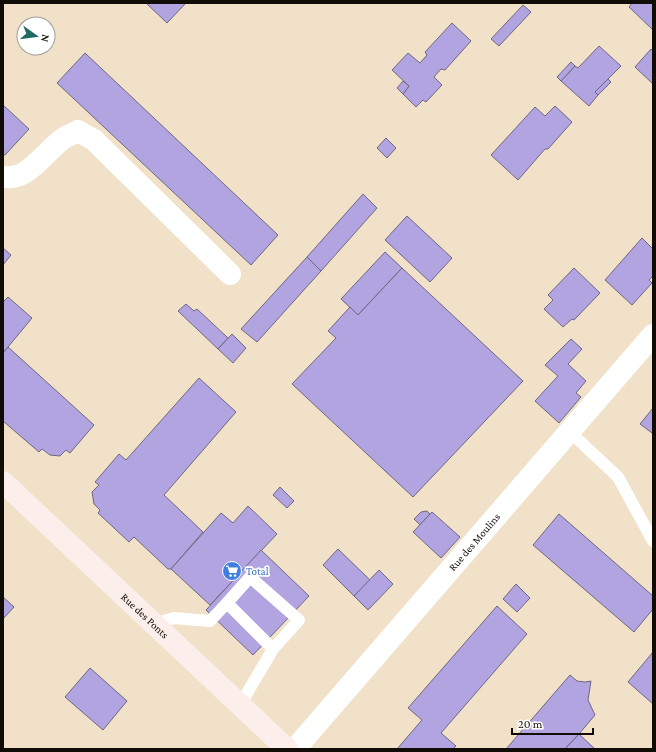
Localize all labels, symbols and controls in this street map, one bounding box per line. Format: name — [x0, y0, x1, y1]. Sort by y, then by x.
north arrow — [16, 16, 56, 56]
text: N — [39, 33, 52, 44]
street label: Rue des Moulins — [446, 510, 502, 573]
supermarket icon: Total — [221, 560, 243, 582]
place label: Total — [246, 565, 269, 577]
street label: Rue des Ponts — [119, 591, 171, 641]
scale bar — [512, 710, 593, 736]
text: 20 m — [518, 717, 543, 731]

